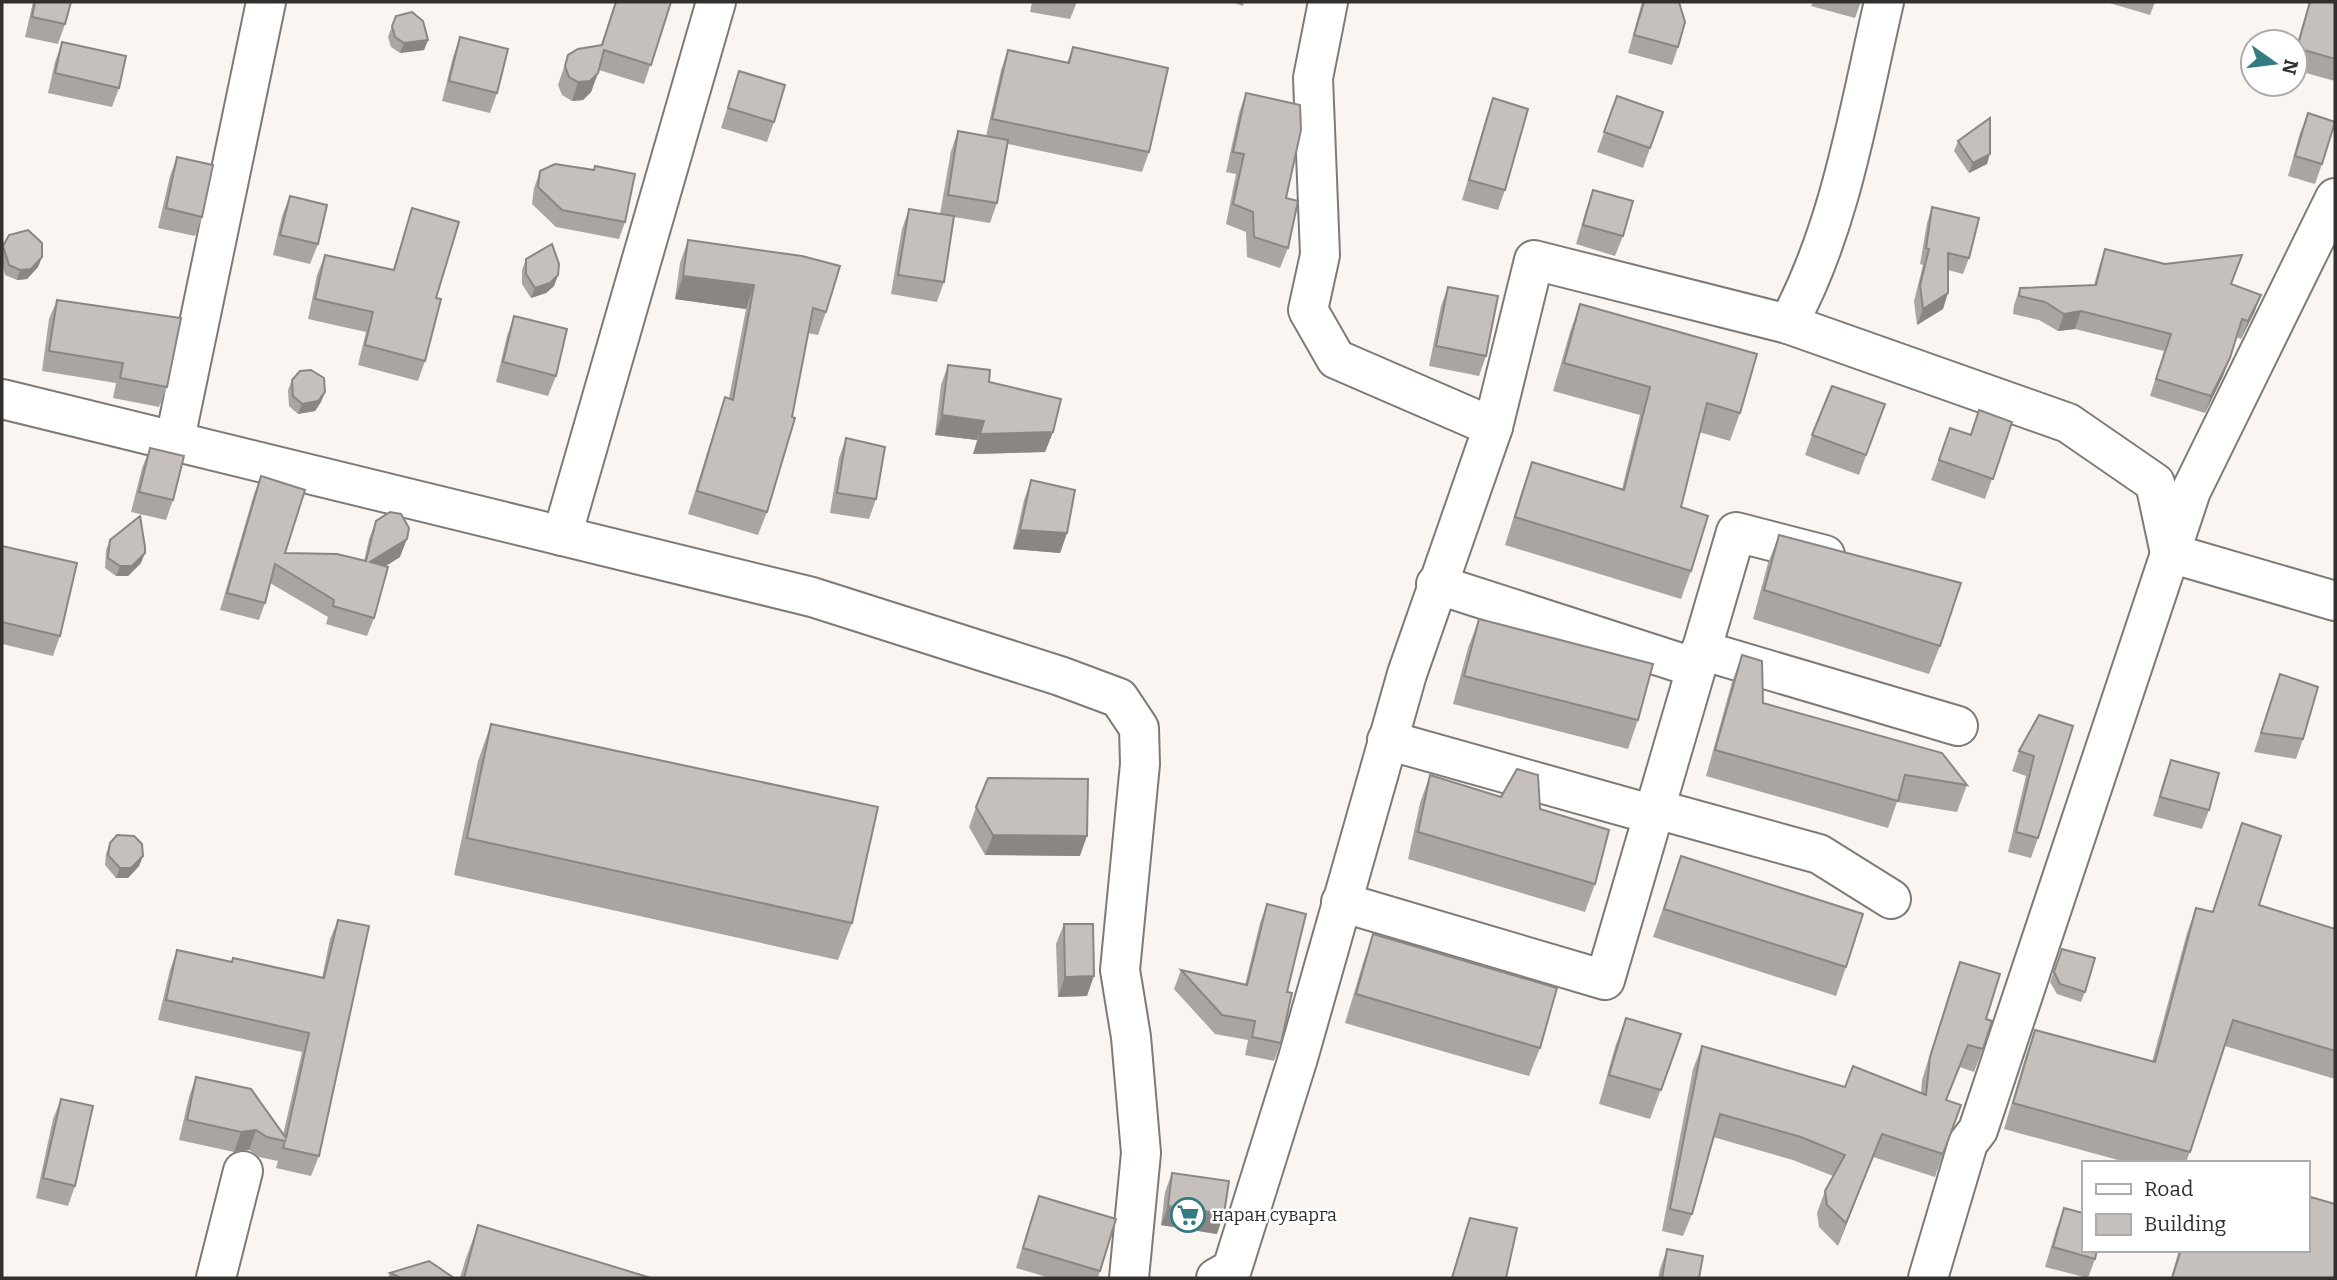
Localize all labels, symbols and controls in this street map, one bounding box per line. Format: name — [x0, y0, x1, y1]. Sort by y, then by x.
north arrow — [2239, 28, 2309, 98]
text: N — [2277, 57, 2303, 77]
legend — [2082, 1161, 2309, 1252]
text: Road — [2144, 1176, 2193, 1202]
supermarket icon: наран суварга — [1169, 1196, 1207, 1234]
place label: наран суварга — [1212, 1204, 1337, 1226]
text: Building — [2144, 1211, 2227, 1237]

